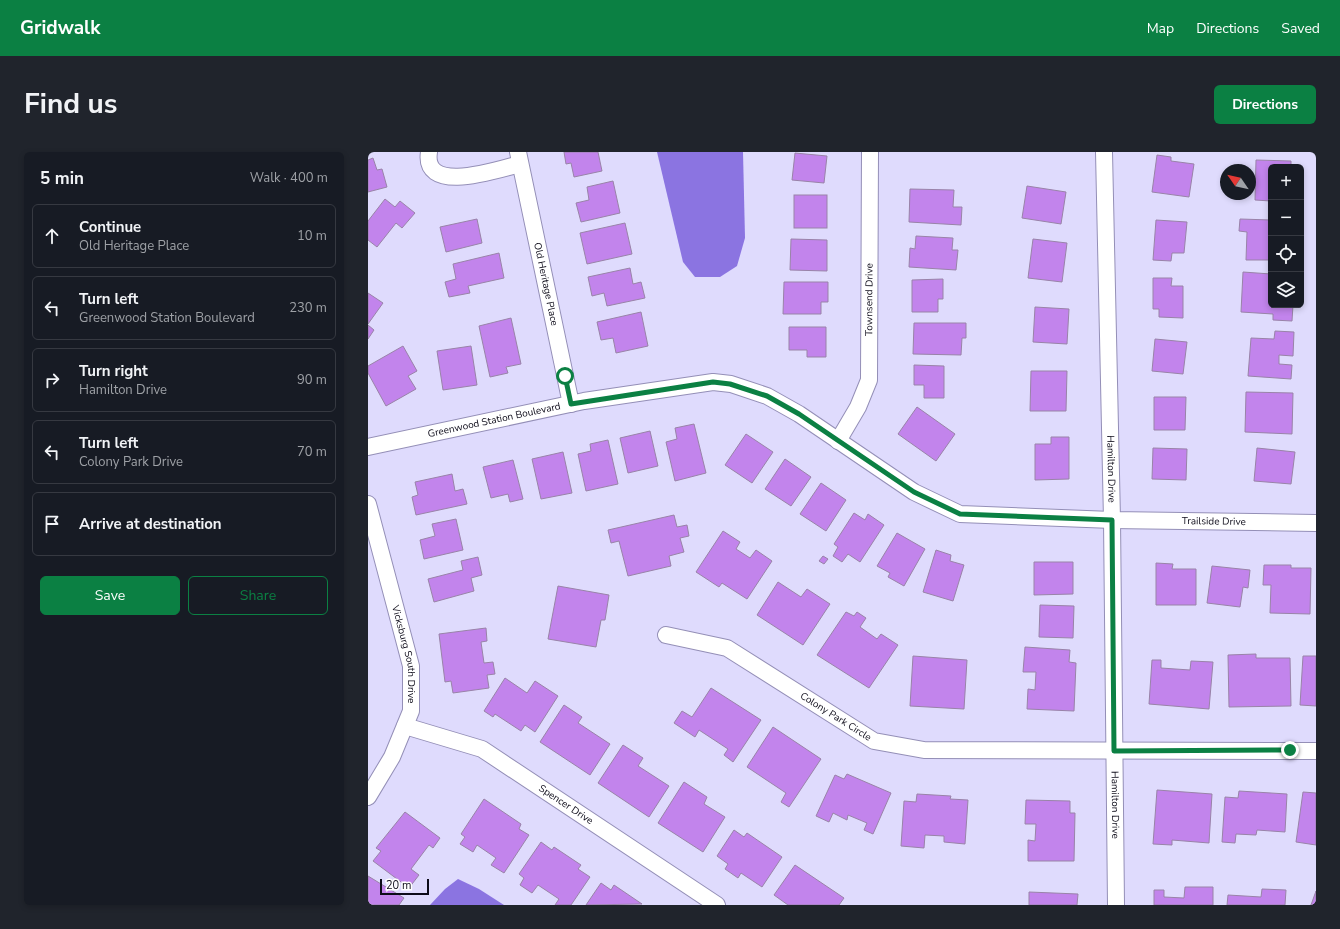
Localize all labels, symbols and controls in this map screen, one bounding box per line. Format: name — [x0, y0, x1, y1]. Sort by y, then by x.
text: Gridwalk — [20, 15, 100, 41]
text: Map — [1147, 19, 1174, 38]
text: Directions — [1196, 19, 1259, 38]
text: Saved — [1281, 19, 1320, 38]
text: Find us — [24, 85, 118, 123]
button: Directions — [1214, 85, 1316, 124]
north arrow — [1220, 164, 1256, 200]
map controls — [1268, 164, 1304, 308]
button: + — [1268, 164, 1304, 200]
text: 5 min — [40, 167, 84, 190]
text: Walk · 400 m — [250, 169, 328, 187]
button: − — [1268, 200, 1304, 236]
text: Continue — [79, 217, 141, 237]
icon: ahead — [41, 225, 63, 247]
text: 10 m — [297, 227, 327, 245]
button: locate — [1268, 236, 1304, 272]
text: Old Heritage Place — [79, 237, 189, 255]
street label: Old Heritage Place — [530, 241, 561, 327]
street label: Townsend Drive — [862, 263, 877, 336]
button: layers — [1268, 272, 1304, 308]
text: Turn left — [79, 289, 138, 309]
icon: left — [41, 297, 63, 319]
text: 230 m — [289, 299, 327, 317]
text: Greenwood Station Boulevard — [79, 309, 255, 327]
text: Turn right — [79, 361, 148, 381]
route start — [556, 367, 574, 385]
icon: right — [41, 369, 63, 391]
text: 90 m — [297, 371, 327, 389]
text: Hamilton Drive — [79, 381, 167, 399]
street label: Greenwood Station Boulevard — [426, 399, 562, 441]
text: Turn left — [79, 433, 138, 453]
street label: Hamilton Drive — [1103, 435, 1119, 503]
icon: left — [41, 441, 63, 463]
text: 70 m — [297, 443, 327, 461]
text: Colony Park Drive — [79, 453, 183, 471]
icon: arrive — [41, 513, 63, 535]
text: Arrive at destination — [79, 514, 222, 534]
street label: Trailside Drive — [1182, 514, 1246, 529]
button: Save — [40, 576, 180, 615]
button: Share — [188, 576, 328, 615]
street label: Vicksburg South Drive — [388, 603, 418, 703]
street label: Colony Park Circle — [797, 689, 874, 745]
route end — [1281, 741, 1299, 759]
street label: Hamilton Drive — [1108, 771, 1122, 839]
street label: Spencer Drive — [536, 781, 596, 828]
scale bar — [380, 877, 429, 896]
text: 20 m — [386, 878, 411, 893]

